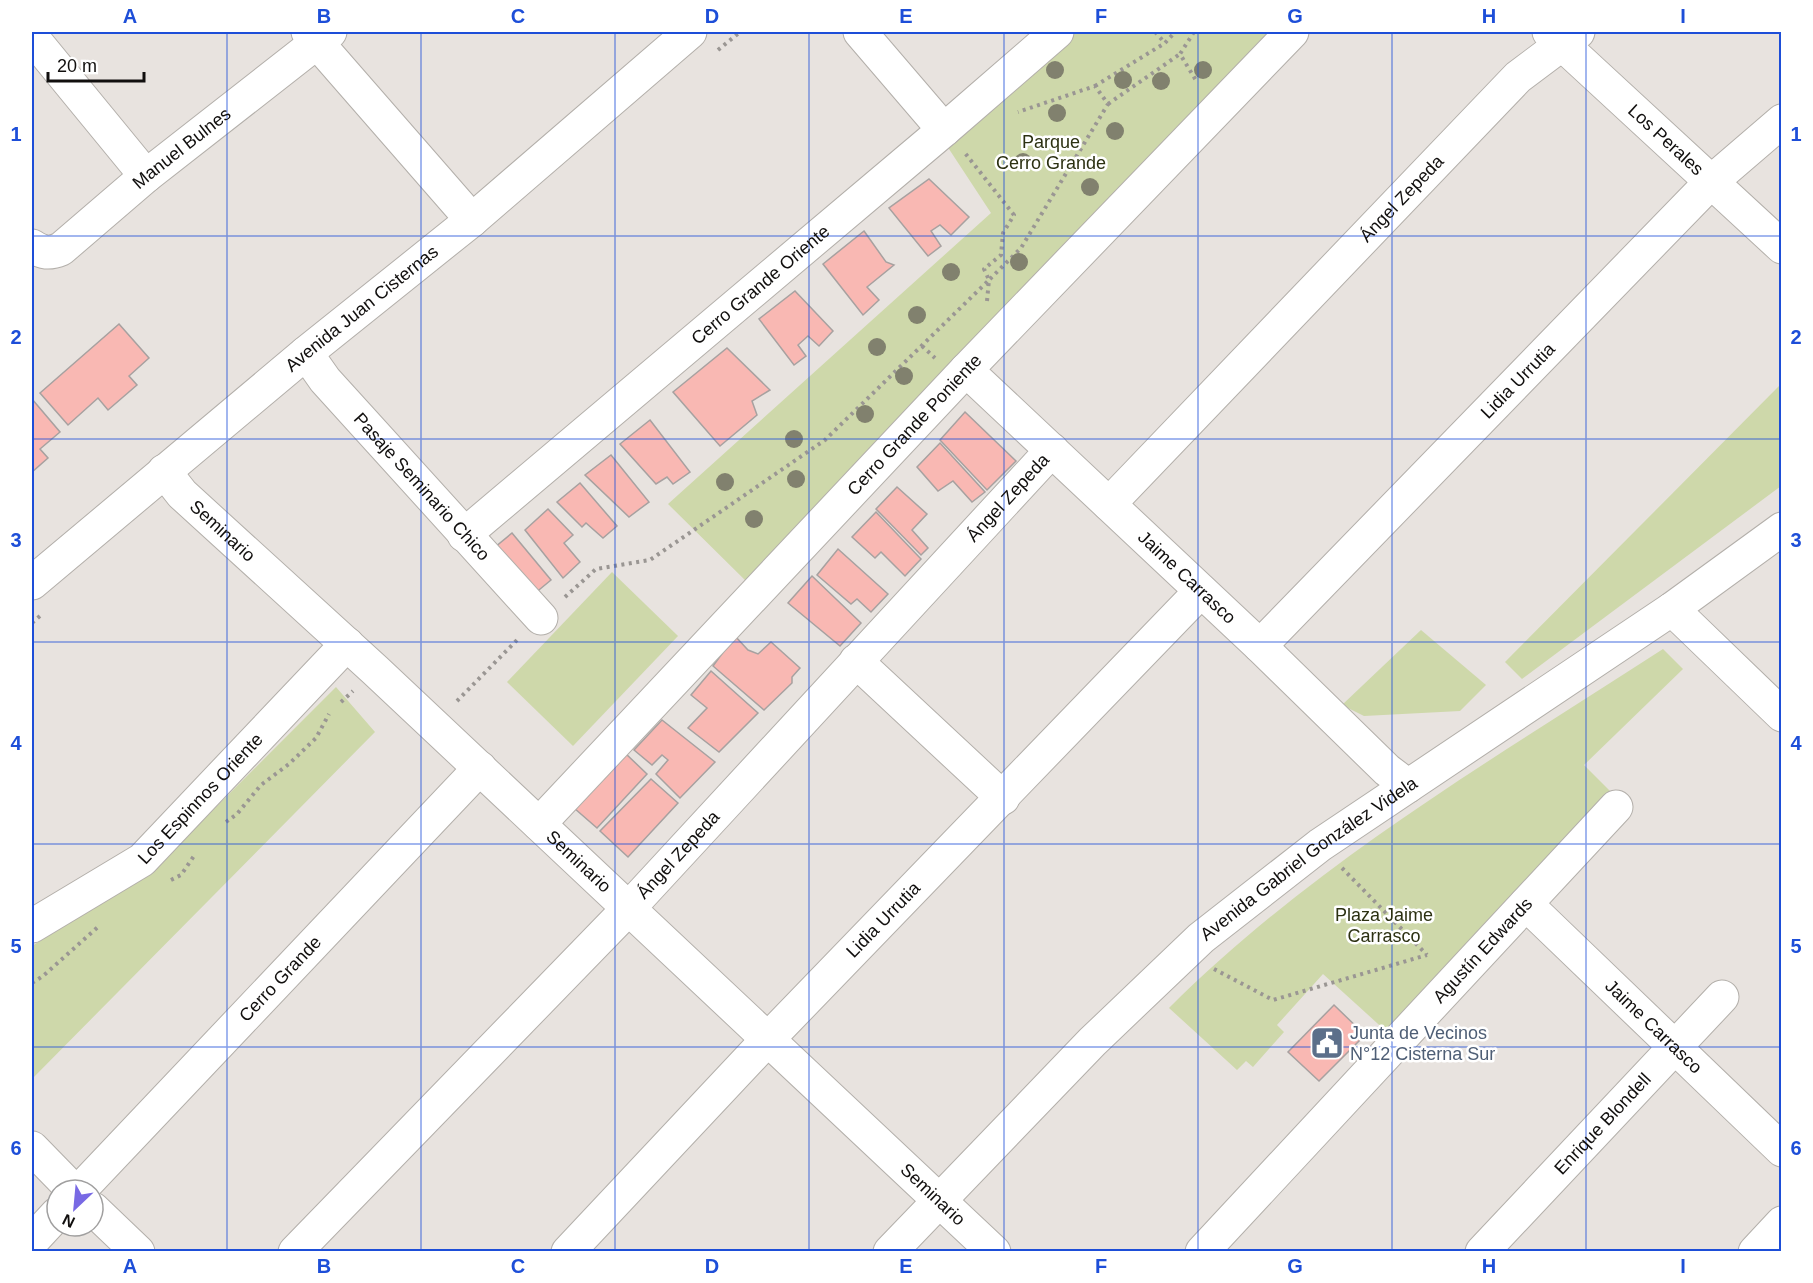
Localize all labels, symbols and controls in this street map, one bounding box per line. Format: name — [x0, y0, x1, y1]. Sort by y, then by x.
text: A — [123, 5, 137, 27]
text: B — [317, 5, 331, 27]
text: C — [511, 5, 525, 27]
text: D — [705, 5, 719, 27]
text: E — [899, 5, 913, 27]
text: F — [1095, 5, 1107, 27]
text: G — [1287, 5, 1303, 27]
text: H — [1482, 5, 1496, 27]
text: I — [1680, 5, 1686, 27]
scale bar — [48, 45, 144, 83]
text: 20 m — [57, 56, 97, 76]
street label: Los Perales — [1624, 100, 1708, 179]
street label: Manuel Bulnes — [129, 104, 235, 193]
text: 1 — [10, 123, 22, 145]
text: 1 — [1790, 123, 1802, 145]
park label: Parque Cerro Grande — [996, 132, 1106, 173]
street label: Ángel Zepeda — [1356, 150, 1448, 246]
street label: Cerro Grande Oriente — [688, 221, 834, 349]
street label: Avenida Juan Cisternas — [281, 241, 442, 376]
text: 2 — [10, 326, 22, 348]
text: 2 — [1790, 326, 1802, 348]
street label: Lidia Urrutia — [1477, 338, 1560, 422]
street label: Cerro Grande Poniente — [843, 350, 986, 500]
street label: Pasaje Seminario Chico — [350, 409, 494, 565]
street label: Ángel Zepeda — [963, 449, 1054, 546]
street label: Seminario — [186, 496, 259, 566]
street label: Jaime Carrasco — [1134, 527, 1240, 628]
text: 3 — [10, 529, 22, 551]
text: 3 — [1790, 529, 1802, 551]
street label: Los Espinnos Oriente — [134, 729, 267, 868]
text: 4 — [10, 732, 22, 754]
text: 4 — [1790, 732, 1802, 754]
street label: Avenida Gabriel González Videla — [1197, 772, 1422, 945]
street label: Ángel Zepeda — [633, 806, 724, 903]
street label: Seminario — [542, 826, 615, 897]
street label: Lidia Urrutia — [842, 877, 925, 962]
street label: Agustín Edwards — [1429, 894, 1536, 1007]
park label: Plaza Jaime Carrasco — [1335, 905, 1433, 946]
street label: Cerro Grande — [235, 932, 325, 1026]
text: 5 — [10, 935, 22, 957]
text: 5 — [1790, 935, 1802, 957]
street label: Jaime Carrasco — [1601, 976, 1706, 1078]
place label: Junta de Vecinos N°12 Cisterna Sur — [1350, 1023, 1495, 1064]
public building icon: Junta de Vecinos N°12 Cisterna Sur — [1309, 1025, 1345, 1061]
street label: Enrique Blondell — [1550, 1069, 1655, 1178]
text: 6 — [10, 1137, 22, 1159]
text: 6 — [1790, 1137, 1802, 1159]
street label: Seminario — [896, 1159, 969, 1229]
north arrow — [45, 1178, 105, 1238]
text: N — [60, 1211, 78, 1231]
text: A — [123, 1255, 137, 1277]
text: B — [317, 1255, 331, 1277]
text: C — [511, 1255, 525, 1277]
text: D — [705, 1255, 719, 1277]
text: E — [899, 1255, 913, 1277]
text: F — [1095, 1255, 1107, 1277]
text: G — [1287, 1255, 1303, 1277]
text: H — [1482, 1255, 1496, 1277]
text: I — [1680, 1255, 1686, 1277]

